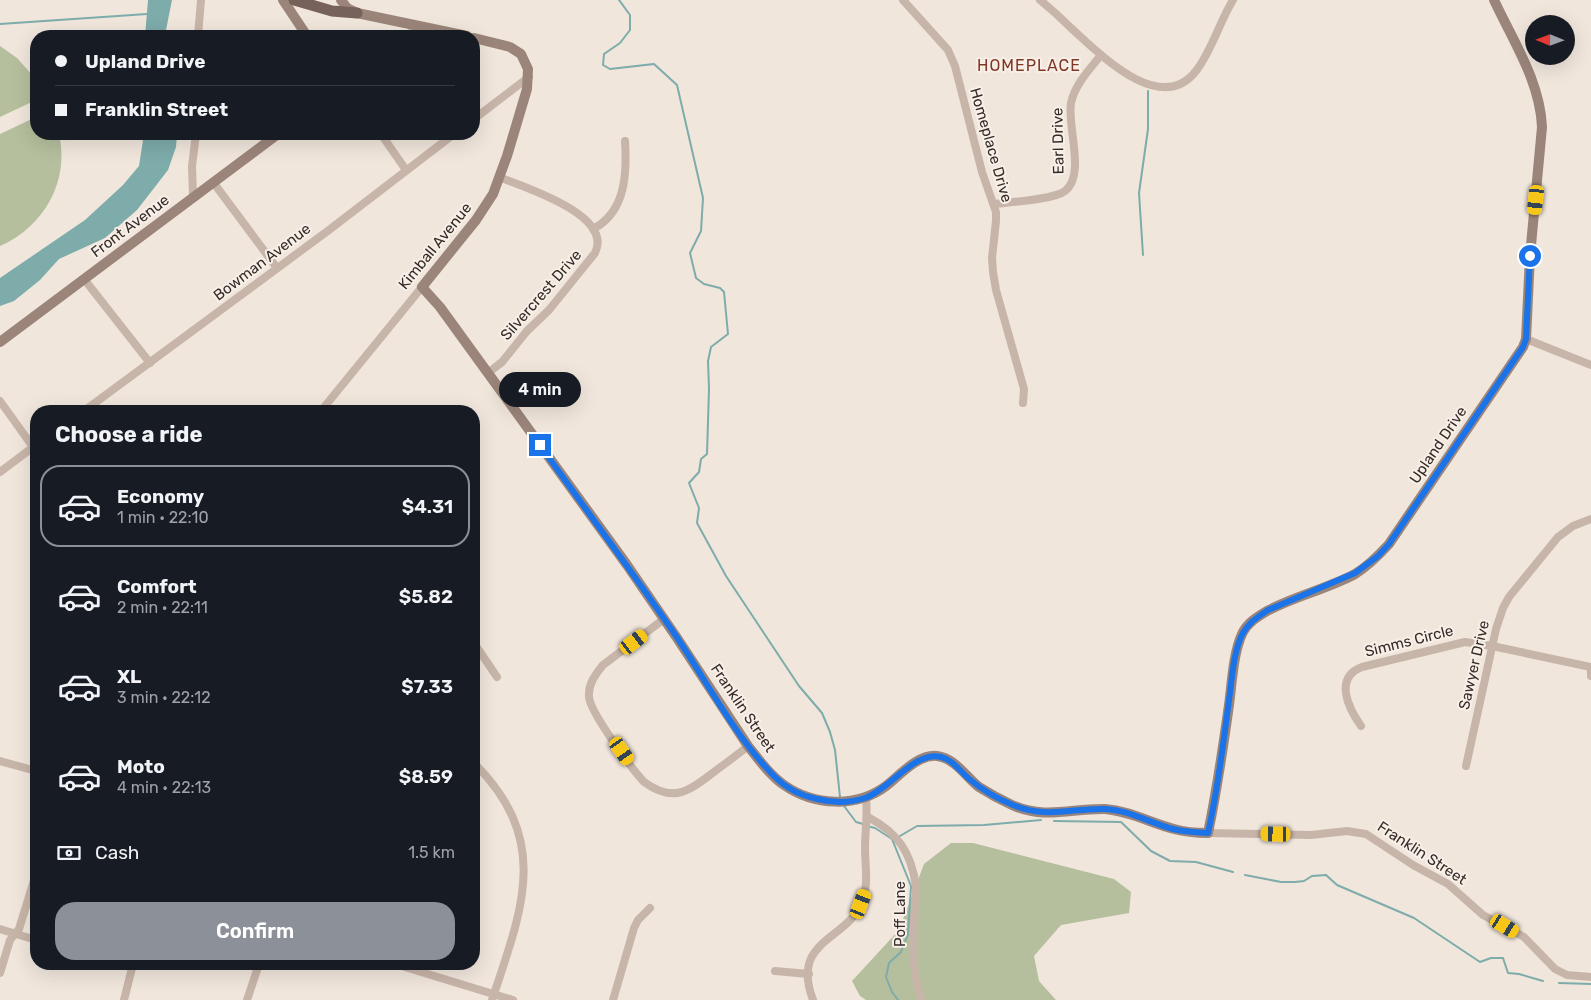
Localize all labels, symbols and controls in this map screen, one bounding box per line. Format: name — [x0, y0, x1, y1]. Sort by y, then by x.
north arrow — [1525, 15, 1575, 65]
map controls — [1525, 15, 1575, 65]
text: Upland Drive — [85, 50, 206, 73]
district label: HOMEPLACE — [977, 56, 1081, 75]
street label: Homeplace Drive — [966, 86, 1016, 204]
text: Franklin Street — [85, 98, 228, 121]
street label: Earl Drive — [1048, 108, 1068, 174]
car — [1526, 184, 1545, 216]
street label: Front Avenue — [87, 191, 173, 261]
street label: Kimball Avenue — [395, 199, 475, 293]
street label: Bowman Avenue — [210, 220, 314, 304]
route start — [1519, 245, 1541, 267]
street label: Silvercrest Drive — [497, 246, 585, 344]
callout: 4 min — [499, 372, 581, 408]
text: 4 min — [518, 380, 562, 399]
street label: Upland Drive — [1406, 403, 1470, 487]
text: Choose a ride — [55, 421, 202, 448]
route end — [529, 434, 551, 456]
icon: car — [57, 484, 102, 529]
text: Economy — [117, 485, 204, 508]
text: $4.31 — [402, 495, 453, 518]
text: 1 min · 22:10 — [117, 508, 209, 527]
icon: car — [57, 574, 102, 619]
text: Comfort — [117, 575, 197, 598]
text: $5.82 — [399, 585, 453, 608]
text: 2 min · 22:11 — [117, 598, 208, 617]
street label: Sawyer Drive — [1455, 619, 1493, 711]
street label: Simms Circle — [1363, 621, 1455, 661]
car — [617, 627, 650, 657]
street label: Franklin Street — [707, 660, 779, 756]
icon: car — [57, 664, 102, 709]
text: XL — [117, 665, 141, 688]
text: $7.33 — [401, 675, 453, 698]
text: 3 min · 22:12 — [117, 688, 211, 707]
car — [607, 734, 636, 768]
icon: car — [57, 754, 102, 799]
text: Moto — [117, 755, 165, 778]
text: $8.59 — [399, 765, 453, 788]
text: 4 min · 22:13 — [117, 778, 211, 797]
street label: Franklin Street — [1374, 817, 1470, 889]
car — [1260, 826, 1291, 842]
icon: cash — [55, 839, 83, 867]
text: Cash — [95, 841, 139, 864]
text: 1.5 km — [408, 843, 455, 862]
street label: Poff Lane — [891, 881, 909, 947]
car — [848, 887, 873, 921]
button: Confirm — [55, 902, 455, 960]
car — [1488, 912, 1521, 940]

